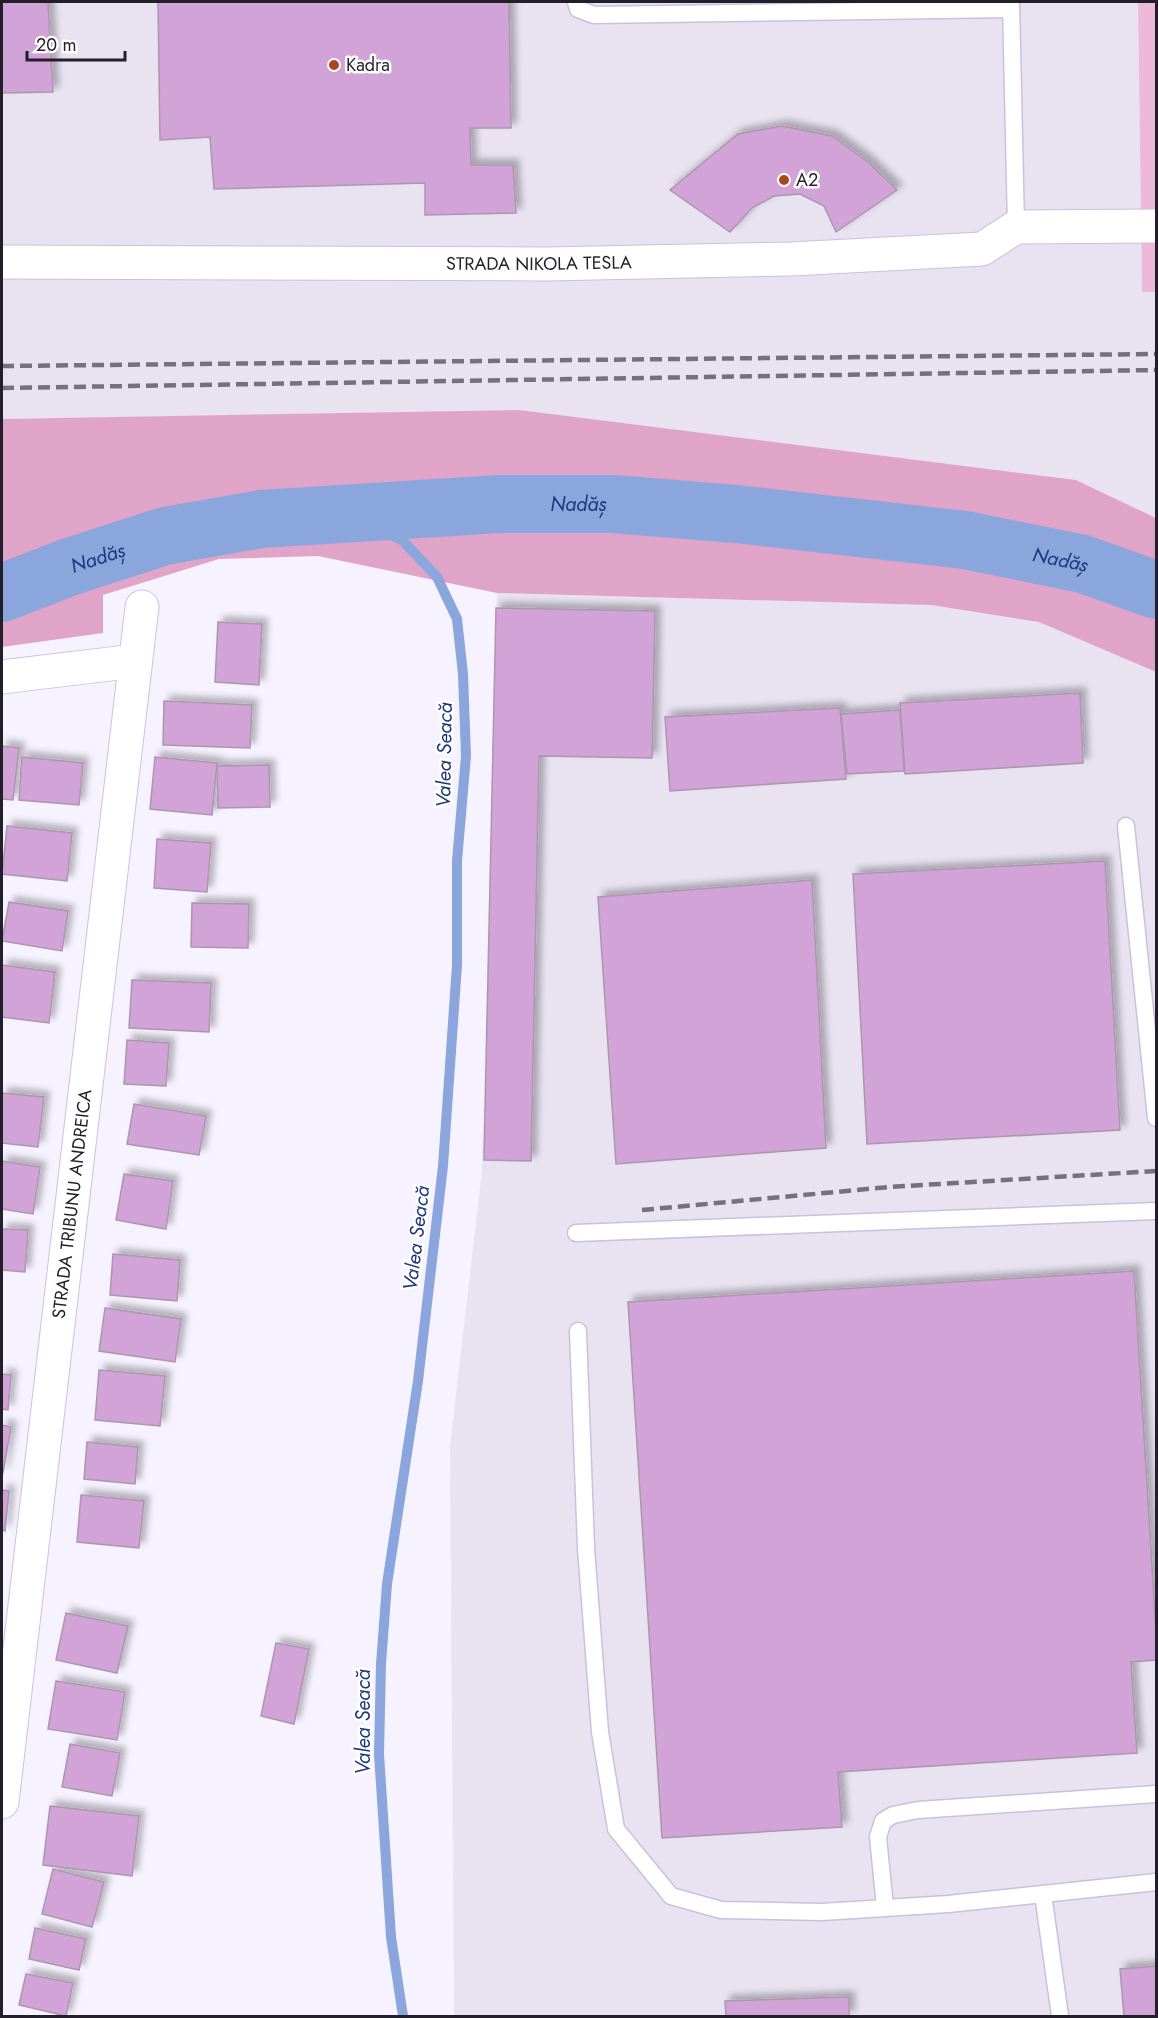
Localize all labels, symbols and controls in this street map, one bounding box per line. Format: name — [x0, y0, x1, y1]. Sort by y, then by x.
scale bar — [27, 24, 124, 62]
text: 20 m — [36, 32, 76, 58]
place label: Kadra — [346, 52, 390, 78]
marker: Kadra — [327, 58, 341, 72]
place label: A2 — [796, 167, 818, 193]
marker: A2 — [777, 173, 791, 187]
street label: STRADA NIKOLA TESLA — [446, 249, 632, 277]
water label: Nadăș — [550, 490, 606, 519]
water label: Nadăș — [67, 536, 129, 581]
water label: Nadăș — [1030, 540, 1093, 580]
water label: Valea Seacă — [429, 702, 460, 808]
street label: STRADA TRIBUNU ANDREICA — [46, 1088, 98, 1320]
water label: Valea Seacă — [396, 1184, 437, 1292]
water label: Valea Seacă — [349, 1669, 378, 1775]

